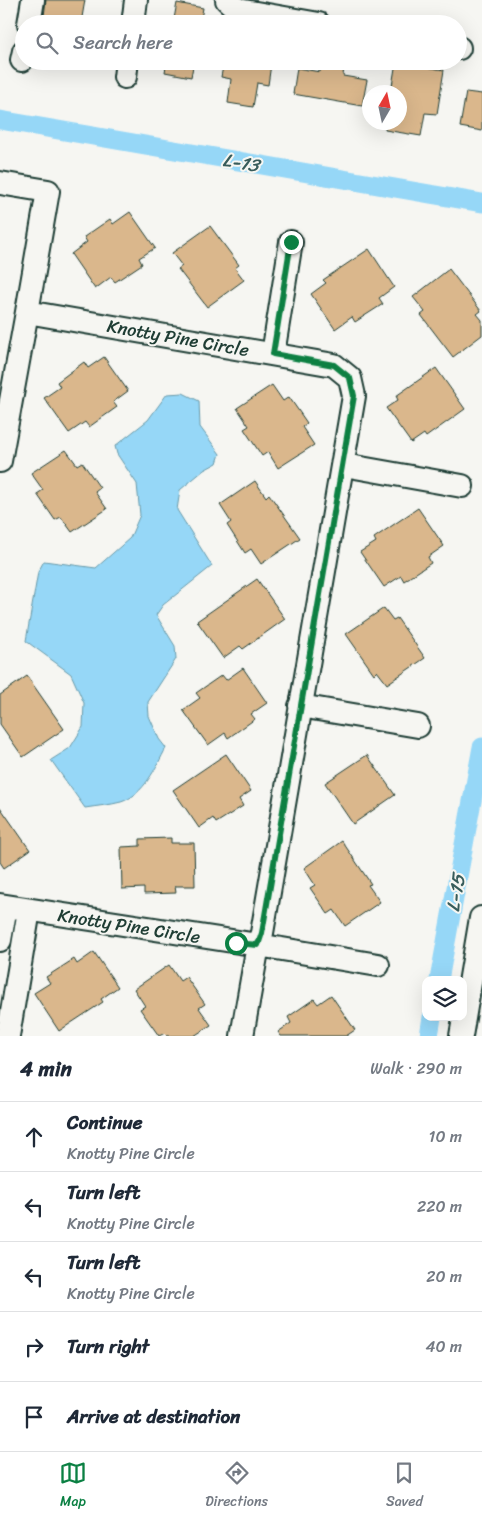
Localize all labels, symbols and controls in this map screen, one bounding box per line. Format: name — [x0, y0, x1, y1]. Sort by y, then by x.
search box — [15, 15, 467, 70]
text: Search here — [73, 26, 173, 59]
icon: search — [33, 29, 61, 57]
north arrow — [362, 85, 407, 130]
water label: L-13 — [220, 143, 264, 182]
route end — [280, 231, 303, 254]
street label: Knotty Pine Circle — [104, 310, 252, 366]
water label: L-15 — [436, 868, 476, 914]
street label: Knotty Pine Circle — [55, 899, 203, 953]
route start — [225, 932, 248, 955]
map controls — [422, 976, 467, 1021]
button: layers — [422, 976, 467, 1021]
text: 4 min — [20, 1050, 72, 1088]
text: Walk · 290 m — [370, 1054, 462, 1083]
text: Continue — [67, 1106, 143, 1139]
text: 10 m — [429, 1122, 462, 1151]
icon: ahead — [20, 1123, 48, 1151]
text: Knotty Pine Circle — [67, 1139, 195, 1168]
text: Turn left — [67, 1176, 140, 1209]
text: 220 m — [417, 1192, 462, 1221]
icon: left — [20, 1193, 48, 1221]
text: Knotty Pine Circle — [67, 1209, 195, 1238]
text: Turn left — [67, 1246, 140, 1279]
text: 20 m — [426, 1262, 462, 1291]
icon: left — [20, 1263, 48, 1291]
text: Knotty Pine Circle — [67, 1279, 195, 1308]
text: Turn right — [67, 1330, 149, 1363]
text: 40 m — [425, 1332, 462, 1361]
icon: right — [20, 1333, 48, 1361]
text: Arrive at destination — [67, 1400, 240, 1433]
icon: arrive — [20, 1403, 48, 1431]
tab: Map — [59, 1459, 87, 1514]
tab: Directions — [205, 1459, 268, 1514]
tab: Saved — [386, 1459, 423, 1514]

